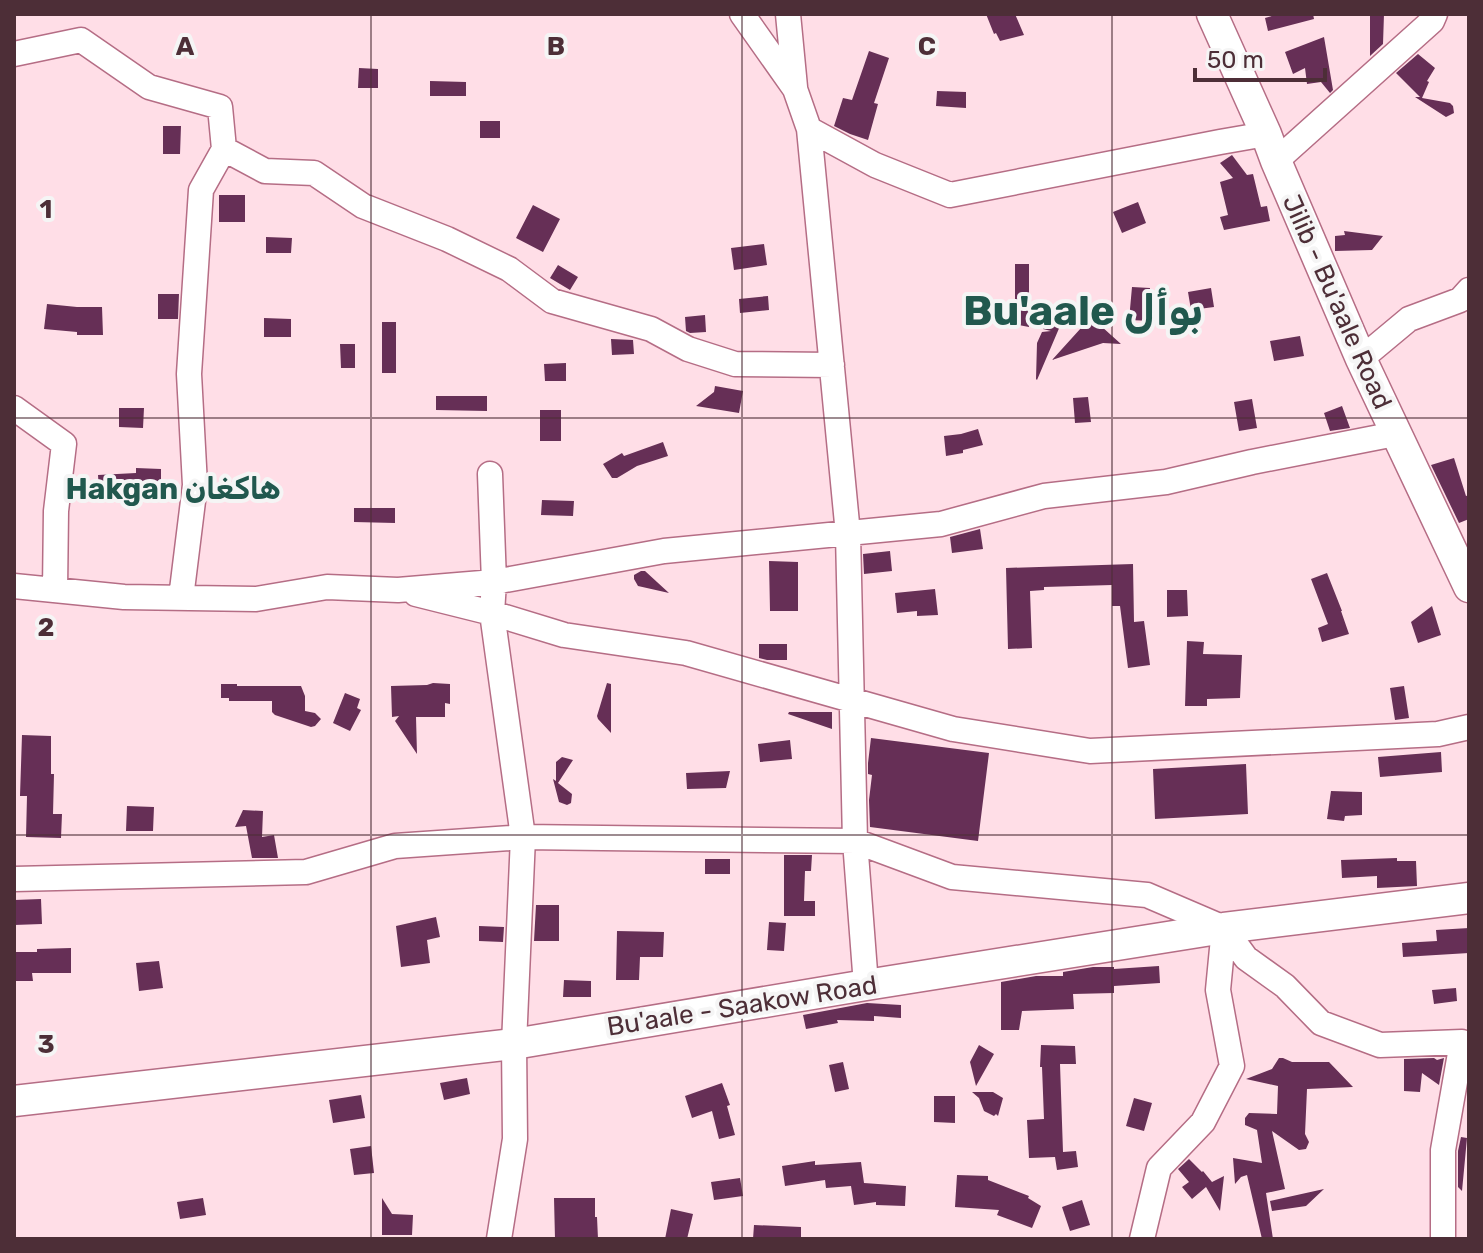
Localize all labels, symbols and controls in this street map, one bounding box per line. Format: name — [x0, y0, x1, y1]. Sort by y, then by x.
text: A — [176, 31, 195, 62]
text: B — [547, 31, 565, 62]
text: C — [918, 31, 936, 62]
scale bar — [1195, 32, 1325, 82]
text: 50 m — [1207, 46, 1264, 74]
street label: Jilib - Bu'aale Road — [1276, 190, 1398, 414]
text: 1 — [40, 194, 52, 225]
district label: Bu'aale بوأل — [963, 286, 1203, 336]
district label: Hakgan هاكغان — [65, 471, 281, 507]
text: 2 — [38, 612, 54, 643]
street label: Bu'aale - Saakow Road — [605, 969, 879, 1043]
text: 3 — [37, 1029, 55, 1060]

